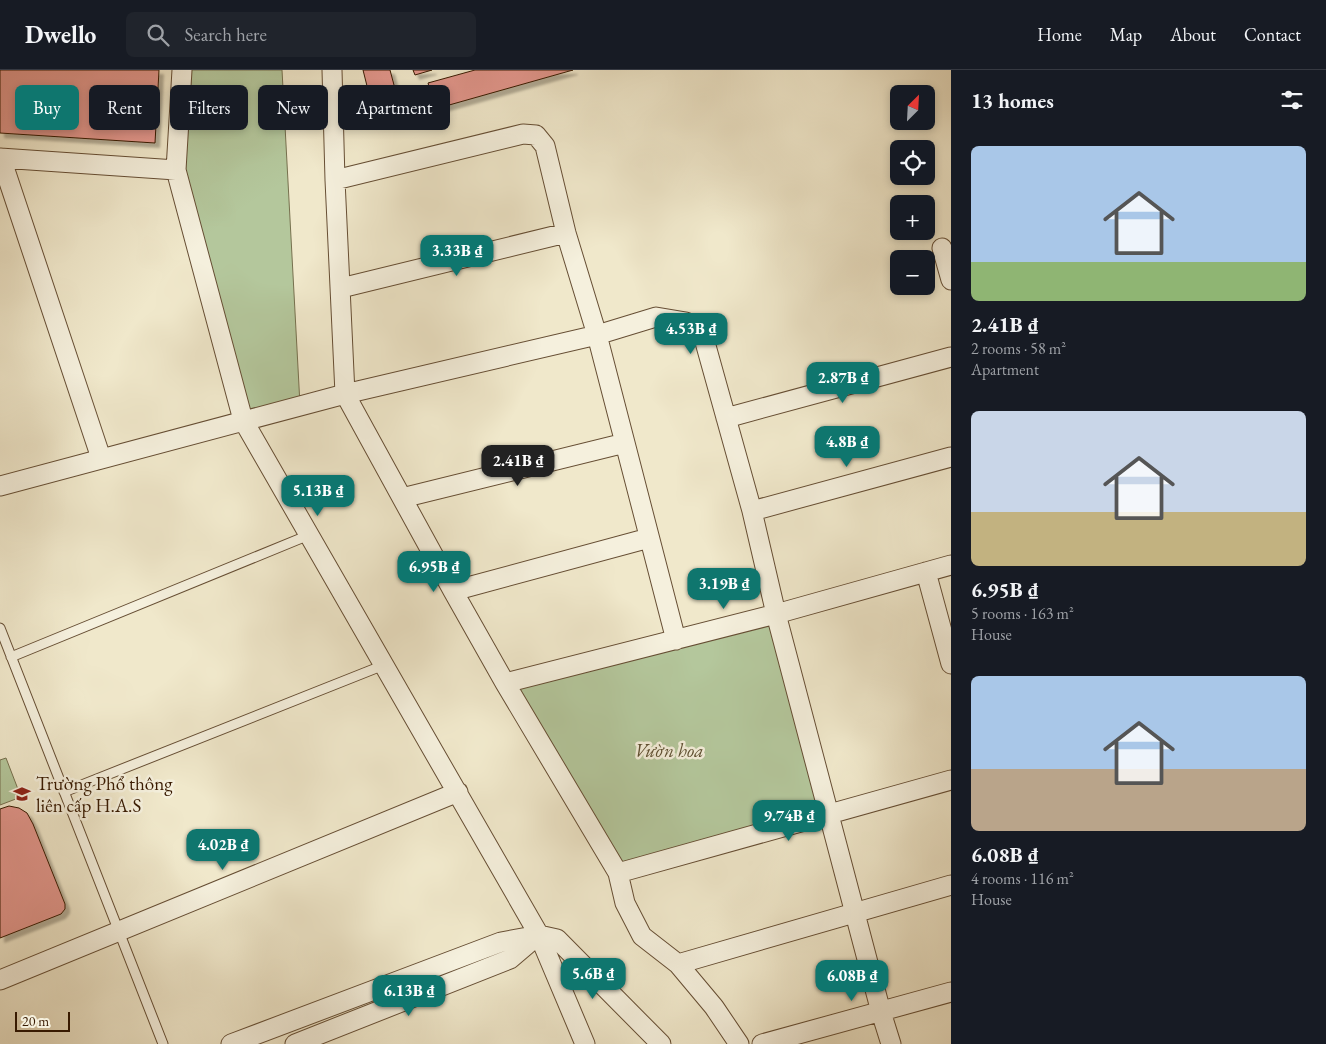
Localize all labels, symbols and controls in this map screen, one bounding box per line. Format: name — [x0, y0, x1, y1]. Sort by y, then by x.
search box — [126, 12, 476, 57]
text: Dwello — [25, 19, 96, 50]
icon: search — [144, 21, 172, 49]
text: Search here — [184, 22, 267, 47]
text: Home — [1037, 23, 1082, 46]
text: Map — [1110, 23, 1142, 46]
text: About — [1170, 23, 1216, 46]
text: Contact — [1244, 23, 1301, 46]
chip: Buy — [15, 85, 79, 130]
chip: Rent — [89, 85, 160, 130]
chip: Filters — [170, 85, 248, 130]
chip: New — [258, 85, 328, 130]
chip: Apartment — [338, 85, 450, 130]
north arrow — [890, 85, 935, 130]
map controls — [890, 85, 935, 295]
icon: filters — [1278, 86, 1306, 114]
text: 13 homes — [971, 87, 1054, 114]
button: locate — [890, 140, 935, 185]
icon: home — [1094, 178, 1184, 268]
button: + — [890, 195, 935, 240]
pin: 3.33B ₫ — [411, 234, 503, 277]
text: 3.33B ₫ — [431, 240, 483, 261]
button: − — [890, 250, 935, 295]
text: 2.41B ₫ — [971, 311, 1038, 338]
pin: 4.53B ₫ — [645, 312, 737, 355]
text: 4.53B ₫ — [665, 318, 717, 339]
text: 2 rooms · 58 m² — [971, 338, 1066, 359]
text: Apartment — [971, 359, 1039, 380]
pin: 2.87B ₫ — [797, 362, 889, 404]
text: 2.87B ₫ — [817, 367, 869, 388]
pin: 4.8B ₫ — [806, 426, 888, 468]
text: 4.8B ₫ — [826, 431, 868, 452]
icon: home — [1094, 443, 1184, 533]
pin: 2.41B ₫ — [472, 444, 564, 487]
text: 2.41B ₫ — [492, 450, 544, 471]
pin: 5.13B ₫ — [272, 474, 364, 517]
text: 5.13B ₫ — [292, 480, 344, 501]
pin: 6.95B ₫ — [388, 550, 480, 593]
text: 6.95B ₫ — [408, 556, 460, 577]
pin: 3.19B ₫ — [678, 568, 770, 610]
text: 3.19B ₫ — [698, 573, 750, 594]
text: 6.95B ₫ — [971, 576, 1038, 603]
text: 5 rooms · 163 m² — [971, 603, 1074, 624]
text: House — [971, 624, 1012, 645]
icon: home — [1094, 708, 1184, 798]
park label: Vườn hoa — [634, 738, 704, 763]
place label: Trường Phổ thông liên cấp H.A.S — [36, 771, 173, 818]
school or university icon: Trường Phổ thông liên cấp H.A.S — [12, 784, 32, 804]
pin: 9.74B ₫ — [743, 800, 835, 842]
text: 9.74B ₫ — [763, 805, 815, 826]
pin: 4.02B ₫ — [177, 828, 269, 871]
text: 4.02B ₫ — [197, 834, 249, 855]
text: 6.08B ₫ — [971, 841, 1038, 868]
text: 4 rooms · 116 m² — [971, 868, 1074, 889]
text: House — [971, 889, 1012, 910]
pin: 5.6B ₫ — [552, 958, 634, 1000]
pin: 6.08B ₫ — [806, 960, 898, 1002]
text: 5.6B ₫ — [572, 963, 614, 984]
text: 6.08B ₫ — [826, 965, 878, 986]
pin: 6.13B ₫ — [363, 974, 455, 1017]
text: 6.13B ₫ — [383, 980, 435, 1001]
scale bar — [15, 1009, 70, 1032]
text: 20 m — [22, 1012, 49, 1030]

